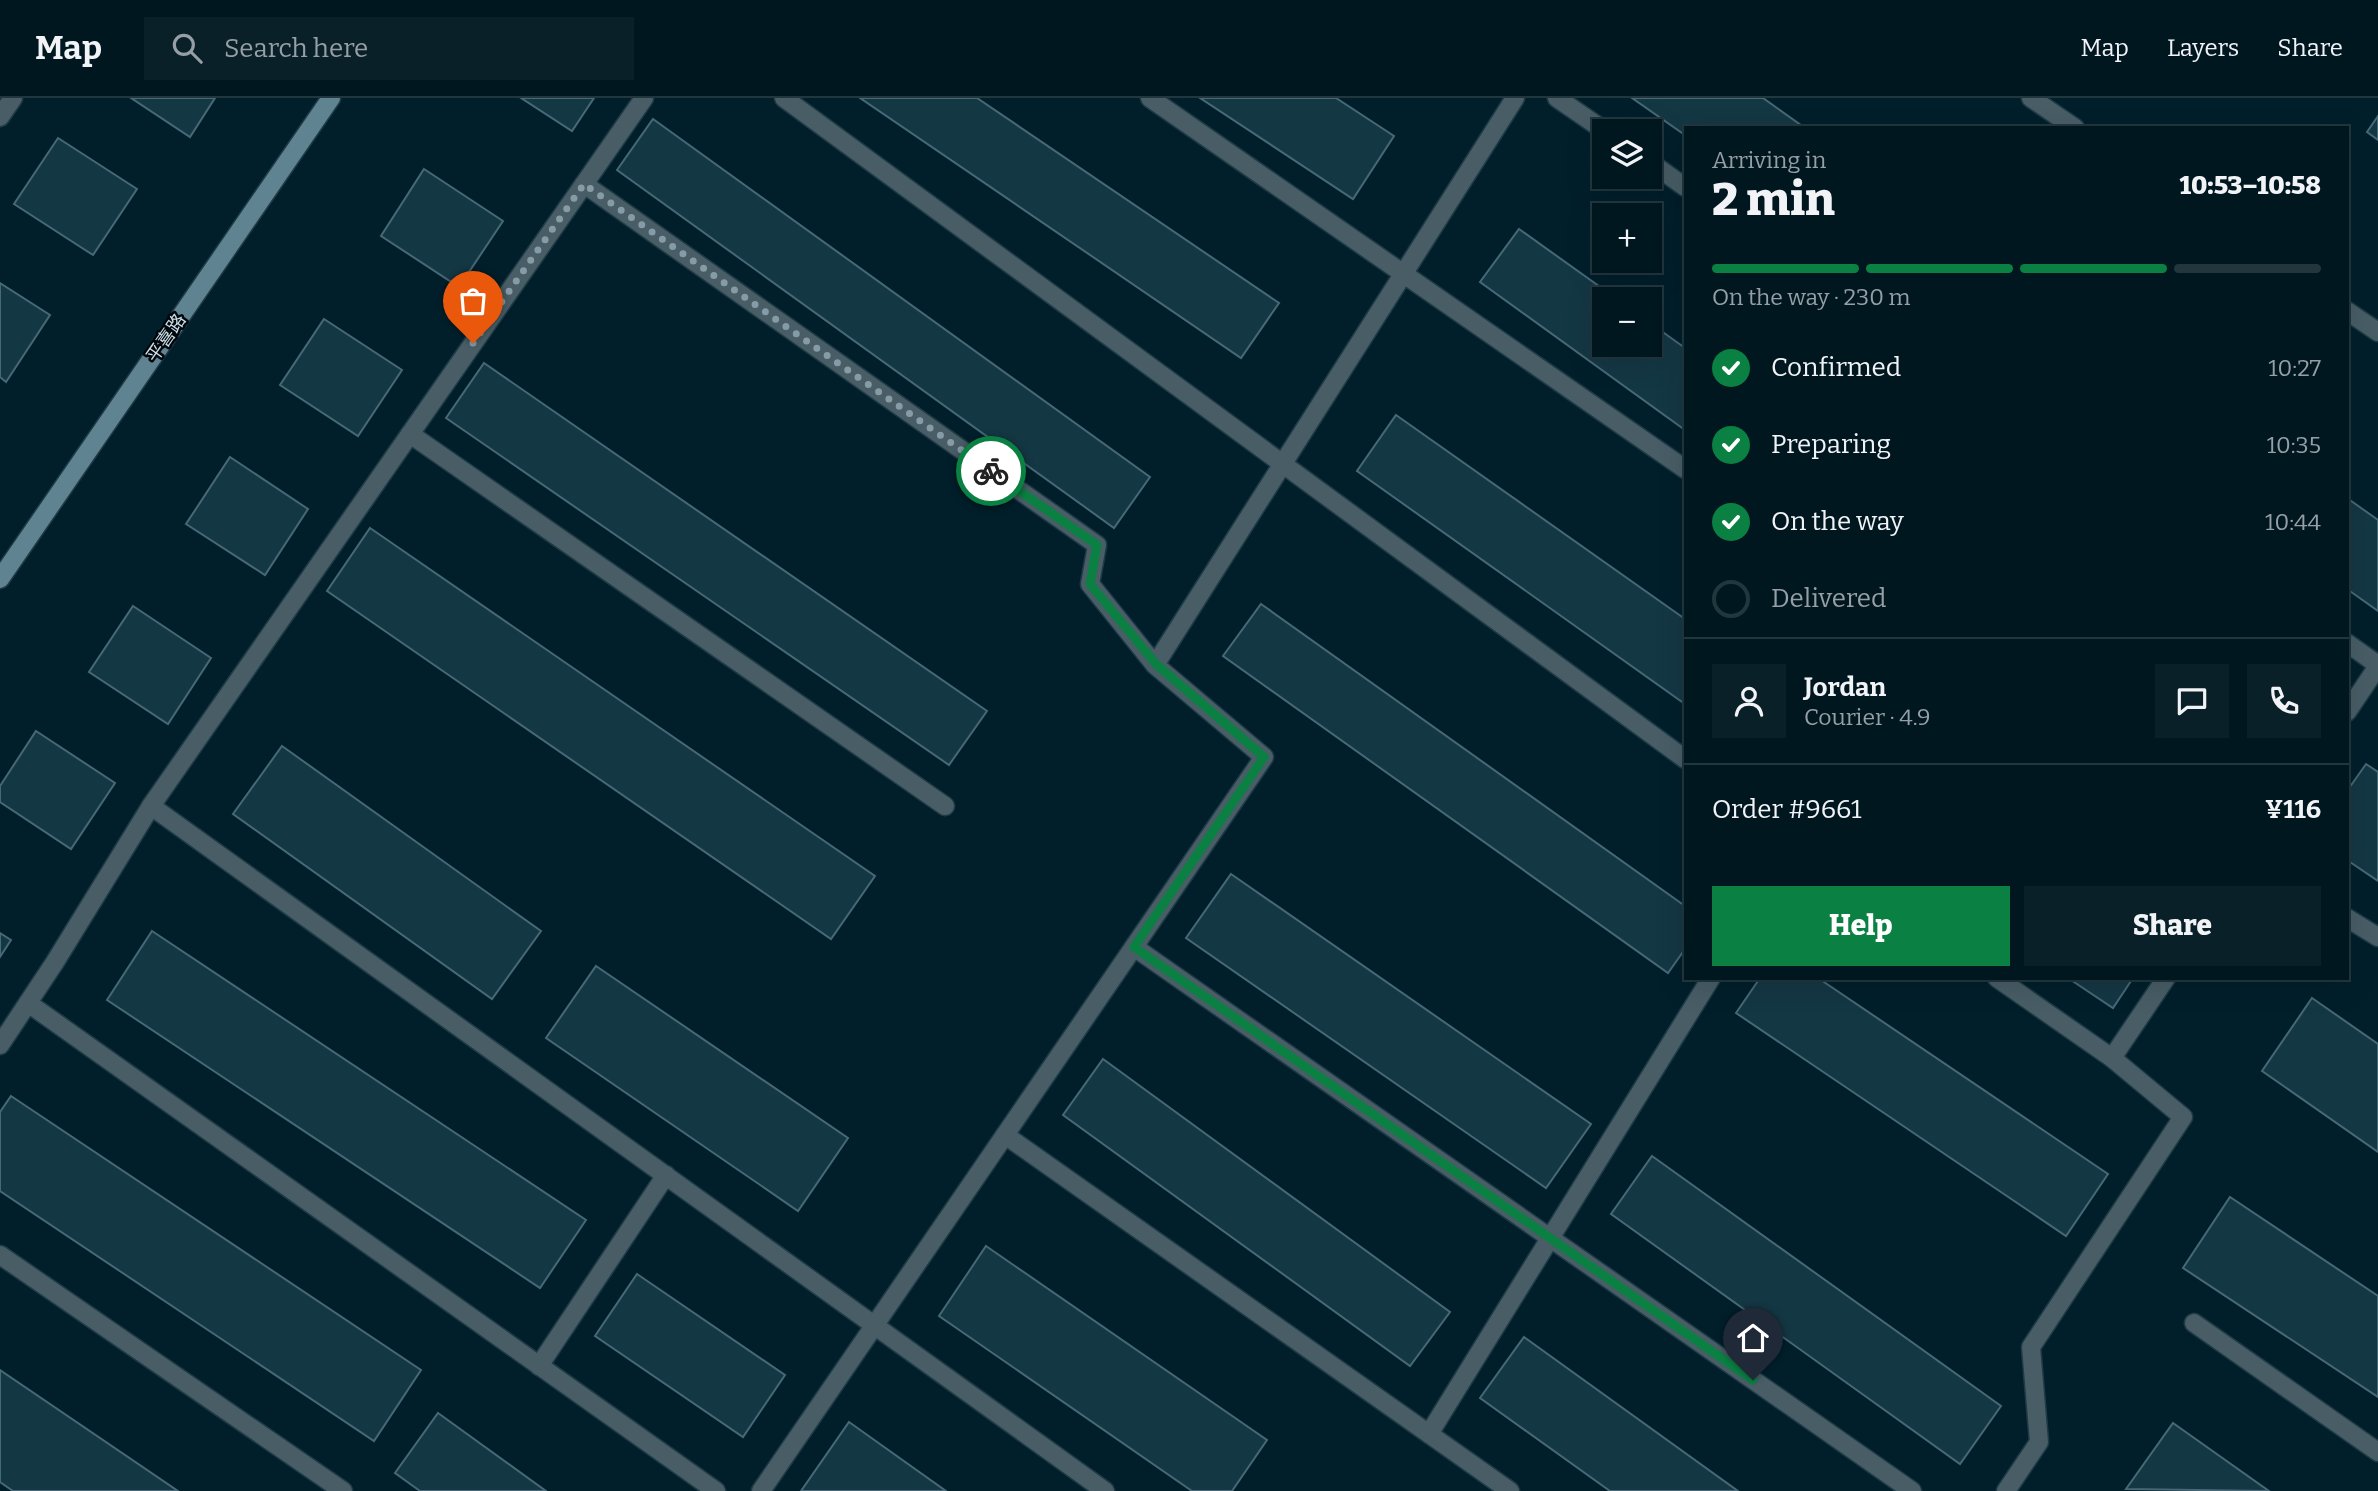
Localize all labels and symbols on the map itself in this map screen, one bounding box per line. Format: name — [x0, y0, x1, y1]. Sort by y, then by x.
pin — [443, 271, 503, 343]
street label: 平喜路 — [142, 310, 190, 366]
courier — [956, 436, 1026, 506]
pin — [1723, 1308, 1783, 1380]

